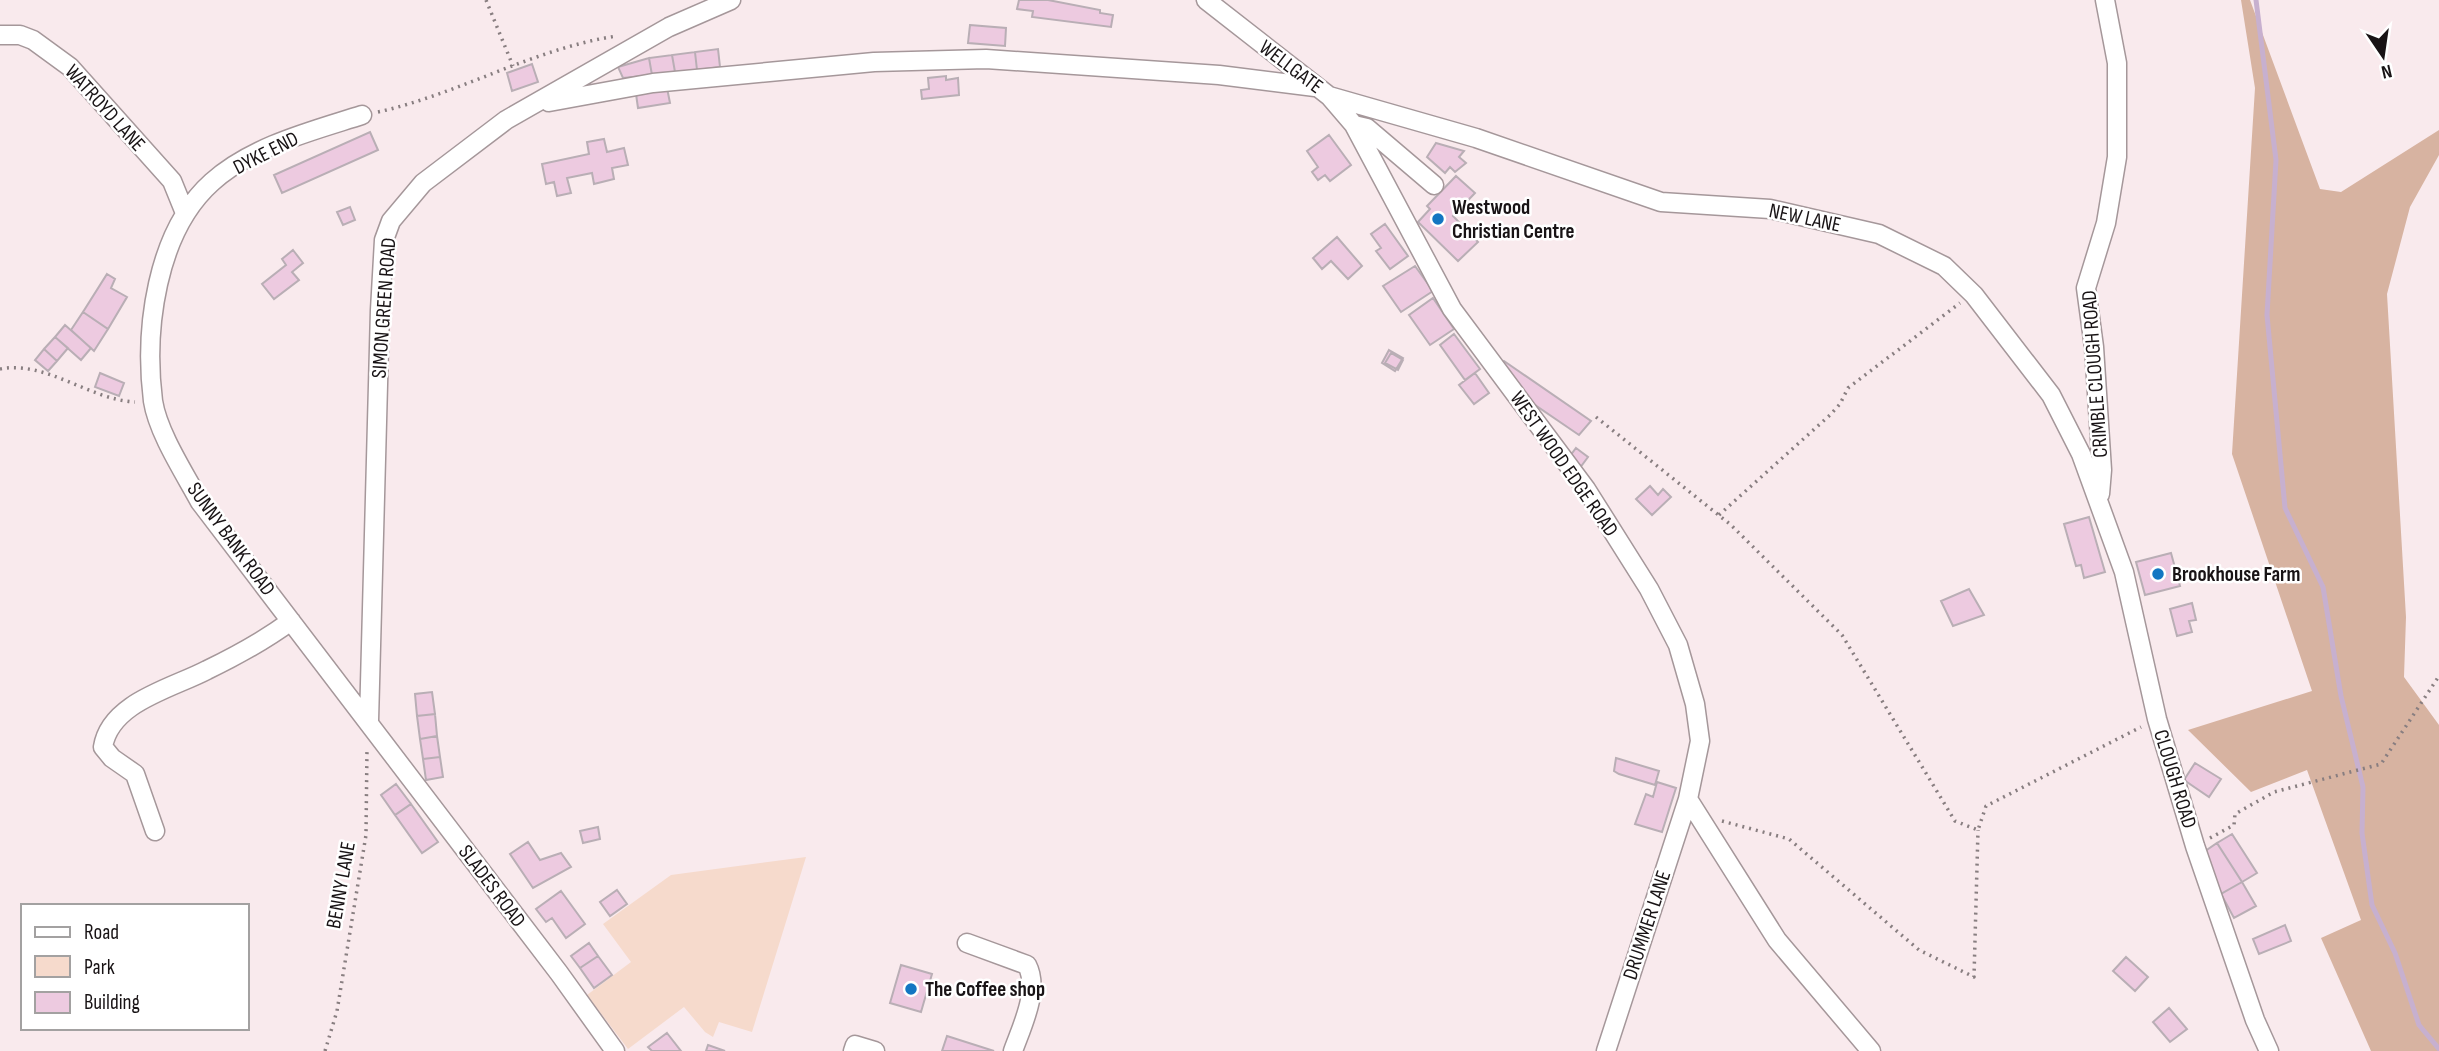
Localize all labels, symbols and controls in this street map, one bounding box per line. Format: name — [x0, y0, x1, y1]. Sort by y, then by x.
north arrow — [2348, 21, 2418, 91]
street label: WELLGATE — [1254, 35, 1328, 99]
street label: WATROYD LANE — [60, 59, 150, 157]
text: N — [2379, 59, 2394, 83]
street label: DYKE END — [229, 126, 303, 180]
place label: Westwood Christian Centre — [1452, 195, 1575, 244]
street label: NEW LANE — [1767, 198, 1843, 238]
marker: Westwood Christian Centre — [1430, 211, 1446, 227]
street label: SIMON GREEN ROAD — [367, 237, 401, 379]
street label: CRIMBLE CLOUGH ROAD — [2077, 289, 2113, 459]
street label: WEST WOOD EDGE ROAD — [1505, 387, 1623, 541]
street label: SUNNY BANK ROAD — [182, 477, 280, 601]
place label: Brookhouse Farm — [2172, 562, 2301, 587]
marker: Brookhouse Farm — [2150, 566, 2166, 582]
street label: CLOUGH ROAD — [2148, 727, 2202, 831]
street label: BENNY LANE — [321, 840, 361, 930]
street label: SLADES ROAD — [453, 840, 531, 932]
street label: DRUMMER LANE — [1618, 867, 1676, 983]
legend — [21, 904, 248, 1030]
text: Road — [84, 920, 119, 945]
text: Park — [84, 955, 115, 980]
place label: The Coffee shop — [925, 977, 1045, 1002]
marker: The Coffee shop — [903, 981, 919, 997]
text: Building — [84, 990, 140, 1015]

